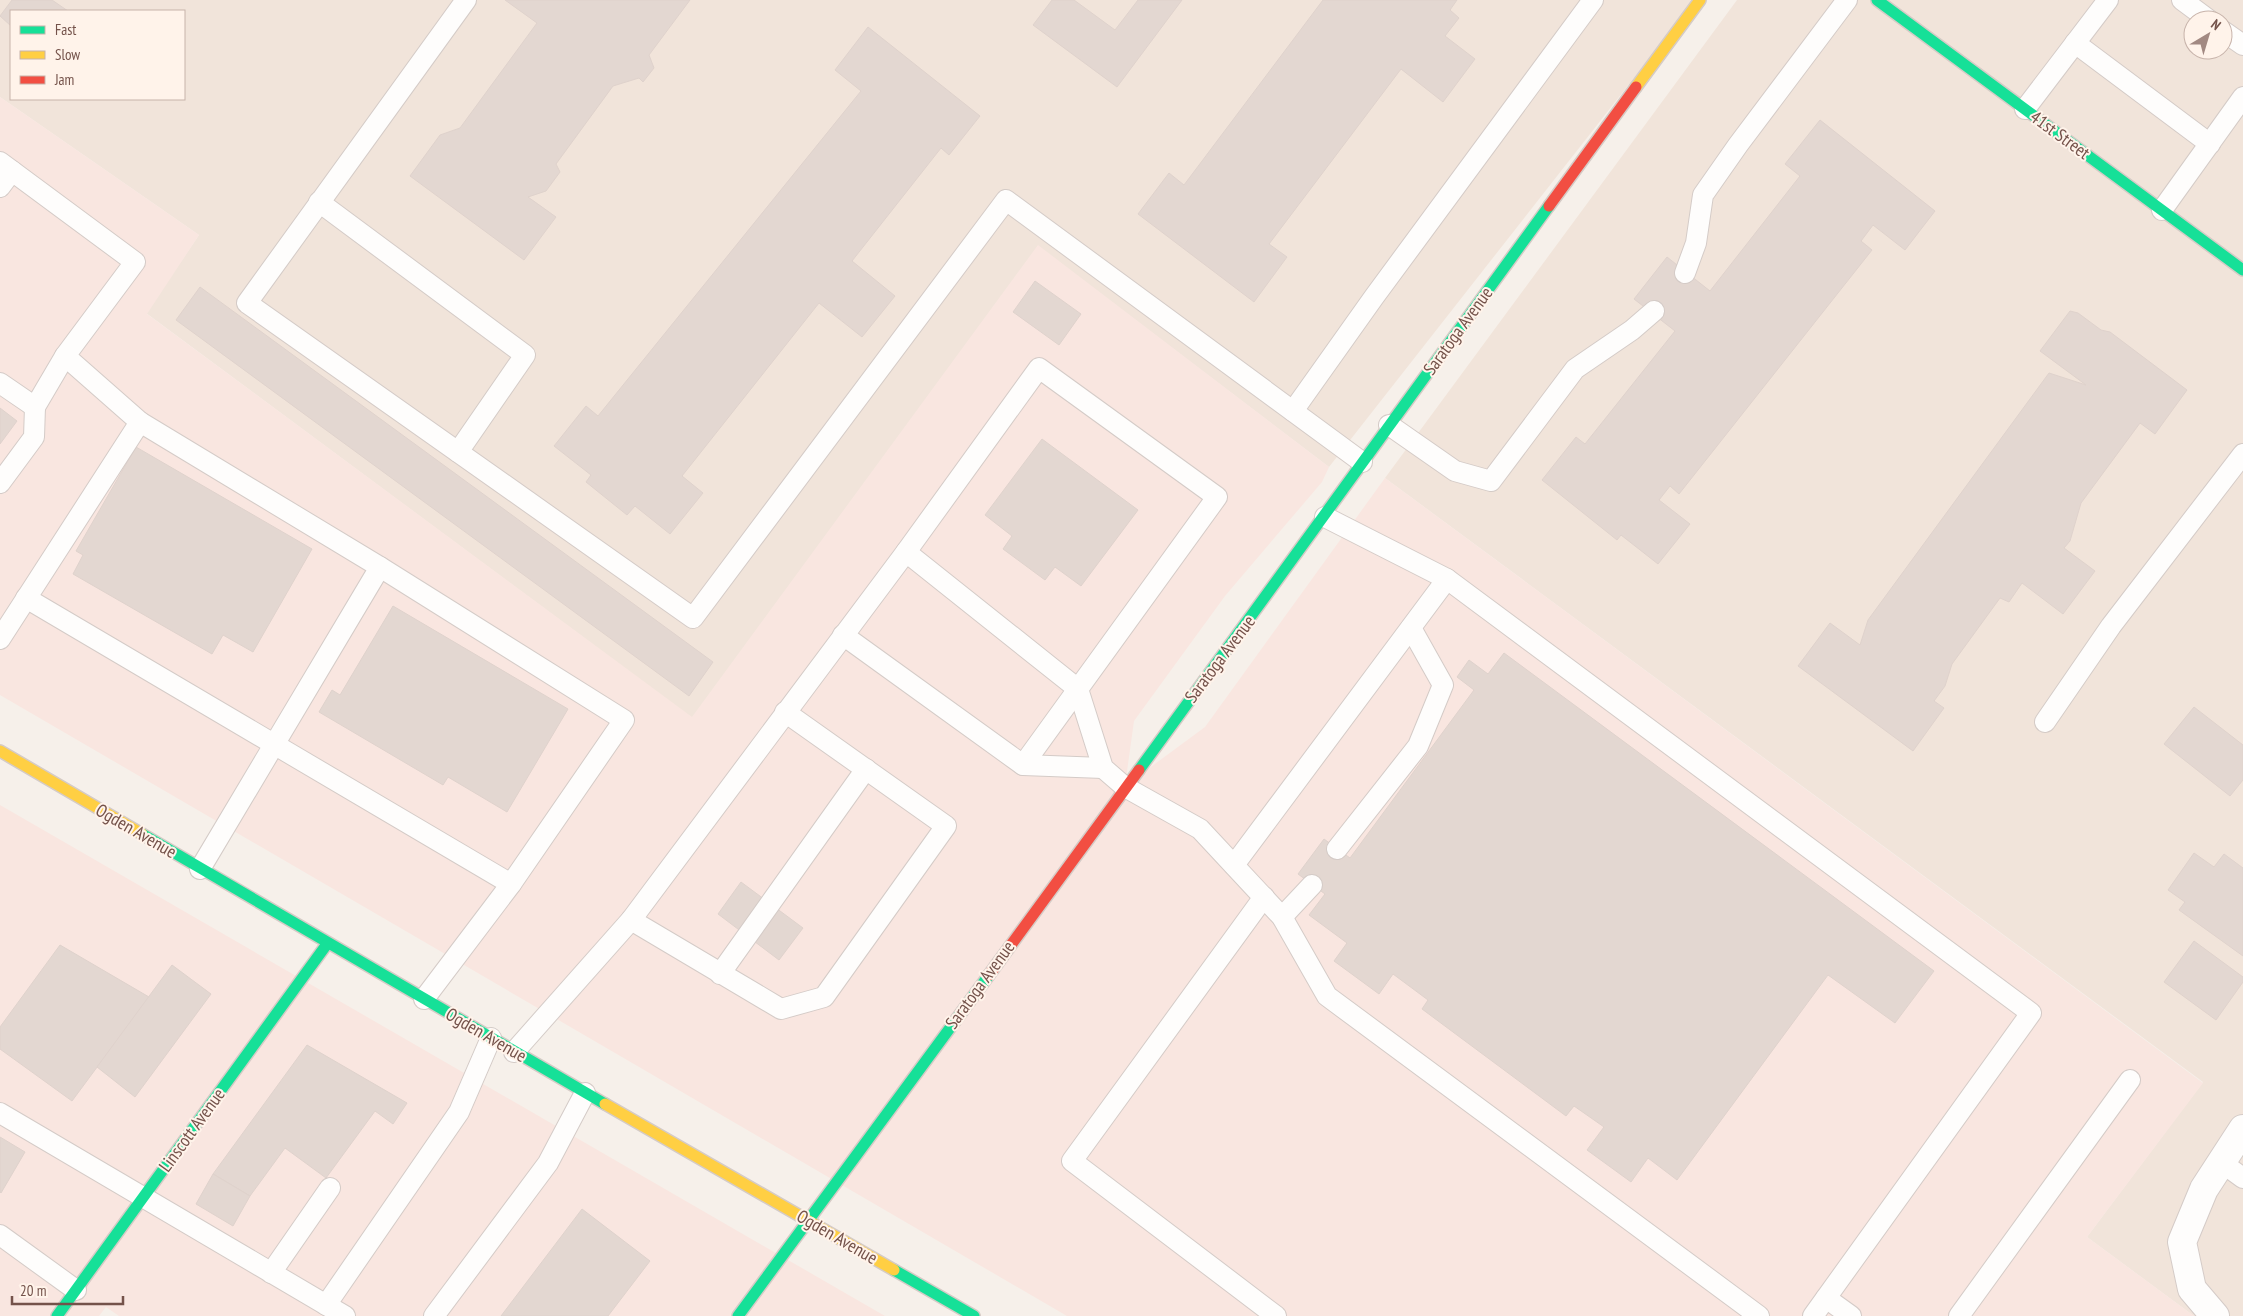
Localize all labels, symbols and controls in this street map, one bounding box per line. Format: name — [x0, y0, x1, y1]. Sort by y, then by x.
legend — [10, 10, 185, 100]
north arrow — [2183, 10, 2233, 60]
text: N — [2207, 15, 2225, 34]
text: Fast — [55, 20, 76, 39]
text: Slow — [55, 45, 80, 64]
text: Jam — [54, 70, 74, 89]
street label: 41st Street — [2026, 105, 2095, 164]
street label: Saratoga Avenue — [1418, 282, 1497, 379]
street label: Saratoga Avenue — [1179, 610, 1260, 707]
street label: Ogden Avenue — [92, 798, 181, 863]
street label: Saratoga Avenue — [940, 936, 1019, 1033]
street label: Ogden Avenue — [442, 1002, 531, 1067]
street label: Linscott Avenue — [153, 1083, 230, 1176]
street label: Ogden Avenue — [793, 1204, 882, 1269]
scale bar — [12, 1274, 124, 1306]
text: 20 m — [20, 1281, 46, 1300]

